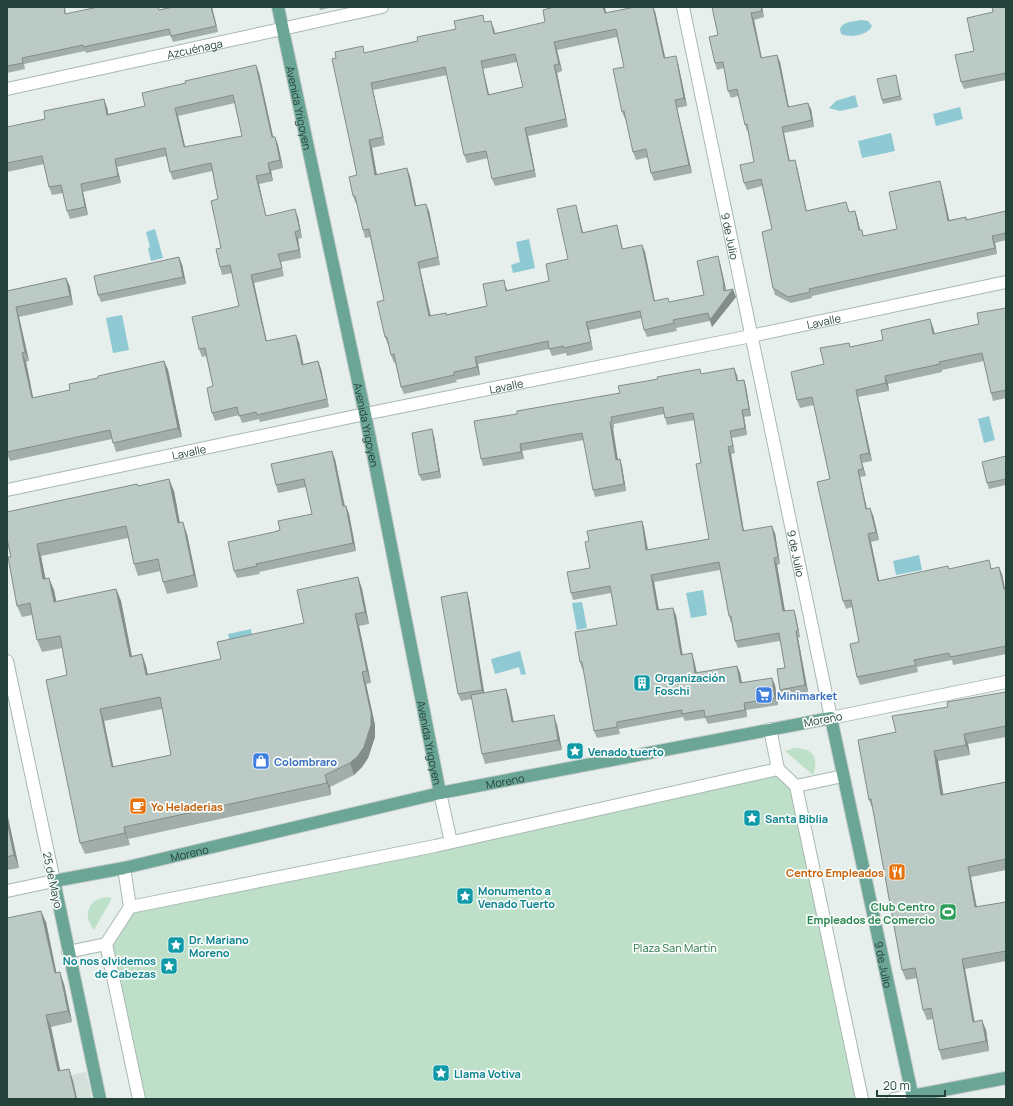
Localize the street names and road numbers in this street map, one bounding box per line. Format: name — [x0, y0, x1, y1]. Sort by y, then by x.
street label: Azcuénaga — [165, 35, 224, 61]
street label: Avenida Yrigoyen — [283, 64, 316, 151]
street label: 9 de Julio — [719, 211, 743, 261]
street label: Lavalle — [805, 310, 843, 332]
street label: Lavalle — [488, 375, 525, 396]
street label: Avenida Yrigoyen — [351, 381, 383, 468]
street label: Lavalle — [171, 440, 208, 462]
street label: 9 de Julio — [785, 528, 809, 579]
street label: Avenida Yrigoyen — [414, 699, 446, 786]
street label: Moreno — [802, 708, 844, 730]
street label: Moreno — [485, 769, 526, 792]
street label: Moreno — [169, 841, 210, 864]
street label: 25 de Mayo — [40, 851, 66, 910]
street label: 9 de Julio — [872, 940, 896, 990]

